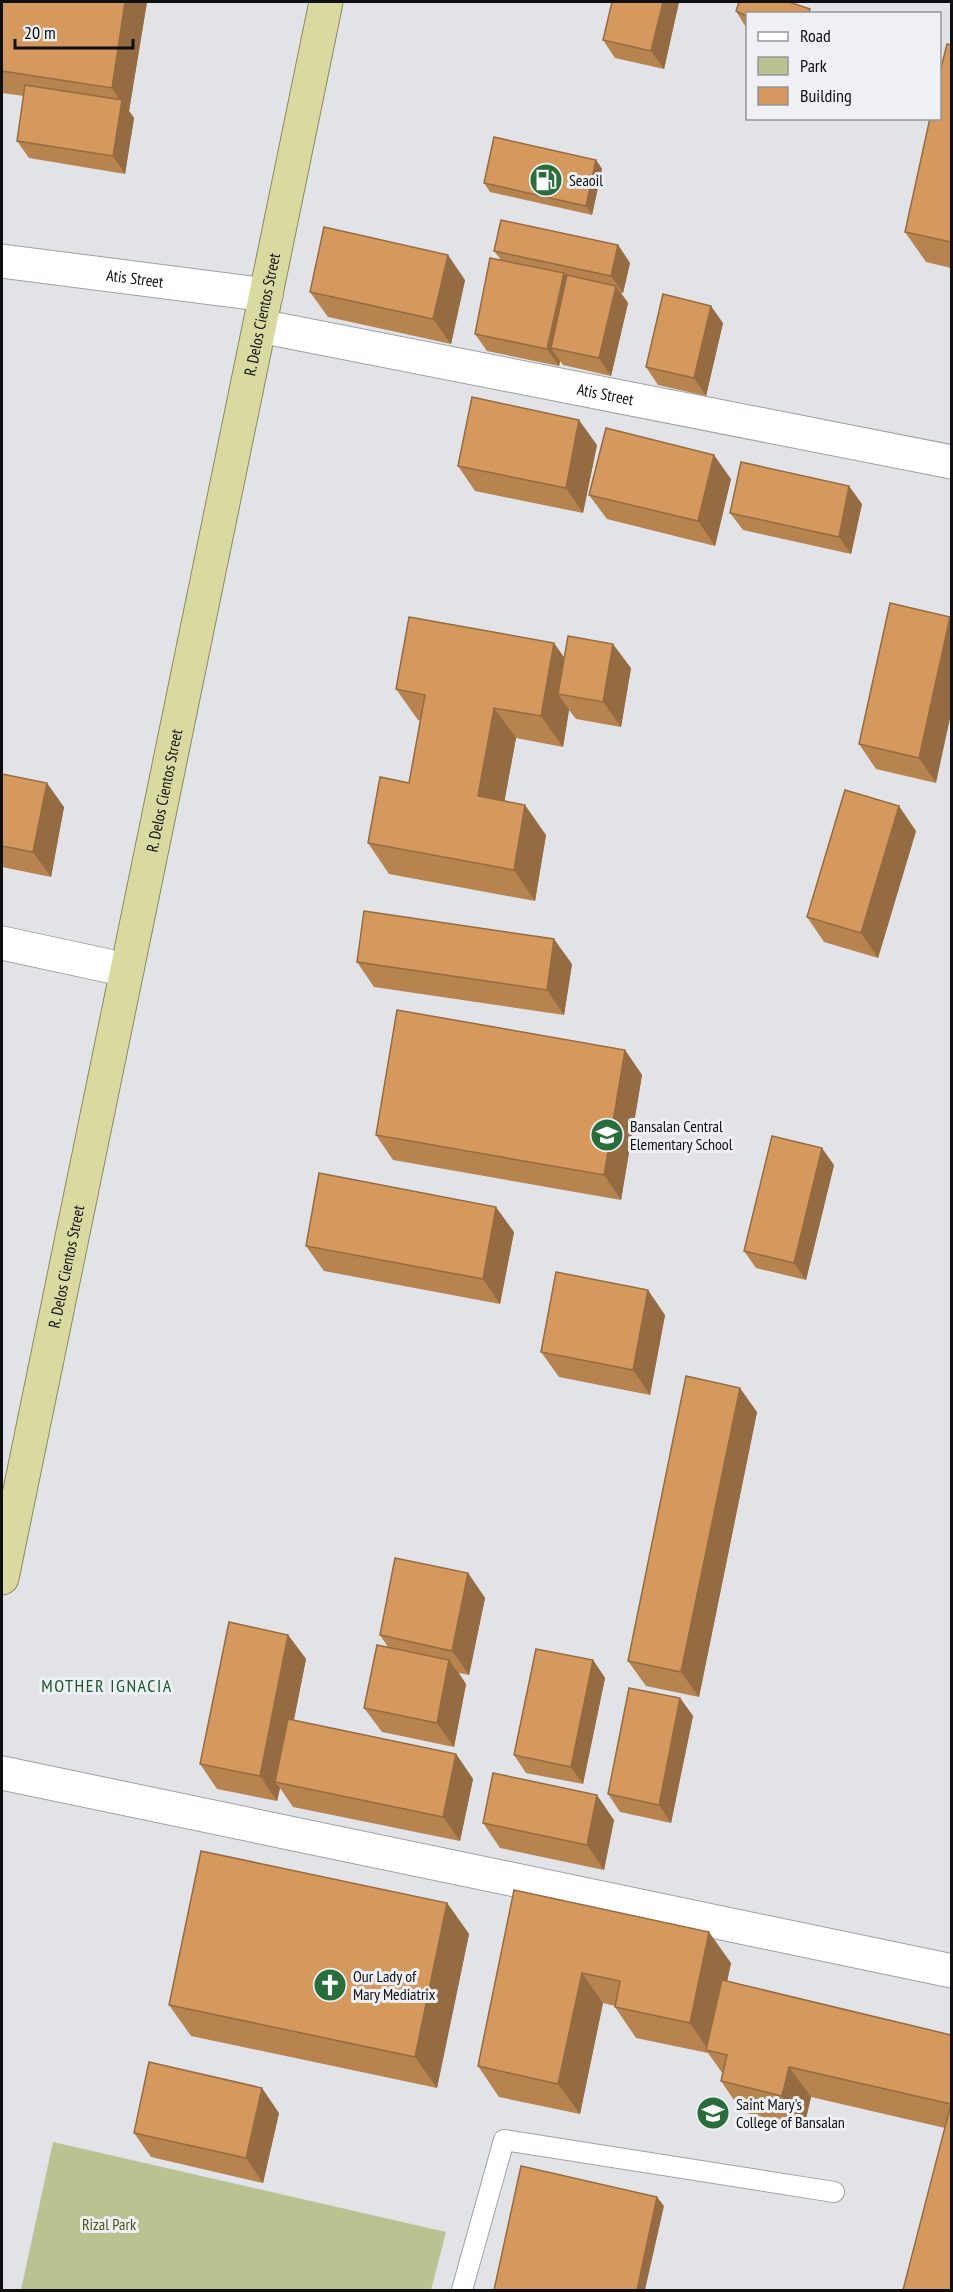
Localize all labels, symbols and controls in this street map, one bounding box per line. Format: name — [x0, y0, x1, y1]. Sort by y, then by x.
scale bar — [15, 12, 134, 50]
legend — [746, 12, 941, 120]
text: 20 m — [24, 21, 56, 44]
text: Road — [800, 24, 831, 47]
text: Park — [800, 54, 827, 77]
text: Building — [800, 84, 852, 107]
fuel station icon: Seaoil — [528, 162, 564, 198]
place label: Seaoil — [569, 170, 603, 190]
street label: R. Delos Cientos Street — [239, 251, 284, 378]
street label: Atis Street — [105, 265, 165, 292]
street label: Atis Street — [575, 379, 636, 409]
street label: R. Delos Cientos Street — [142, 727, 186, 854]
place label: Bansalan Central Elementary School — [630, 1116, 733, 1154]
school or university icon: Bansalan Central Elementary School — [589, 1117, 625, 1153]
street label: R. Delos Cientos Street — [44, 1203, 89, 1330]
district label: MOTHER IGNACIA — [41, 1674, 173, 1697]
place label: Our Lady of Mary Mediatrix — [353, 1966, 436, 2004]
church icon: Our Lady of Mary Mediatrix — [312, 1967, 348, 2003]
place label: Saint Mary's College of Bansalan — [736, 2094, 845, 2132]
school or university icon: Saint Mary's College of Bansalan — [695, 2095, 731, 2131]
park label: Rizal Park — [82, 2214, 137, 2234]

